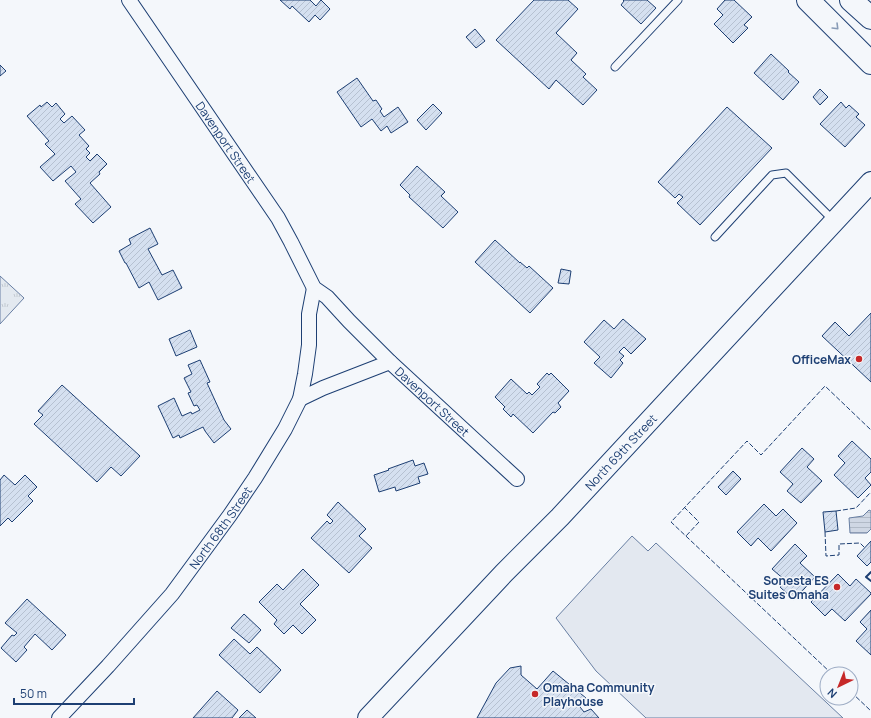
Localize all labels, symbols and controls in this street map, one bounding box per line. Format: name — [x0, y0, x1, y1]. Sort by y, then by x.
one-way arrow — [831, 22, 839, 30]
street label: Davenport Street — [192, 98, 260, 186]
place label: OfficeMax — [792, 351, 851, 368]
marker: OfficeMax — [854, 354, 864, 364]
street label: Davenport Street — [392, 363, 474, 440]
street label: North 69th Street — [581, 410, 660, 494]
street label: North 68th Street — [185, 483, 256, 572]
place label: Sonesta ES Suites Omaha — [748, 572, 829, 603]
marker: Sonesta ES Suites Omaha — [832, 582, 842, 592]
north arrow — [819, 666, 859, 706]
place label: Omaha Community Playhouse — [543, 679, 655, 710]
scale bar — [14, 680, 134, 706]
text: 50 m — [20, 685, 47, 702]
text: N — [824, 685, 840, 702]
marker: Omaha Community Playhouse — [530, 689, 540, 699]

